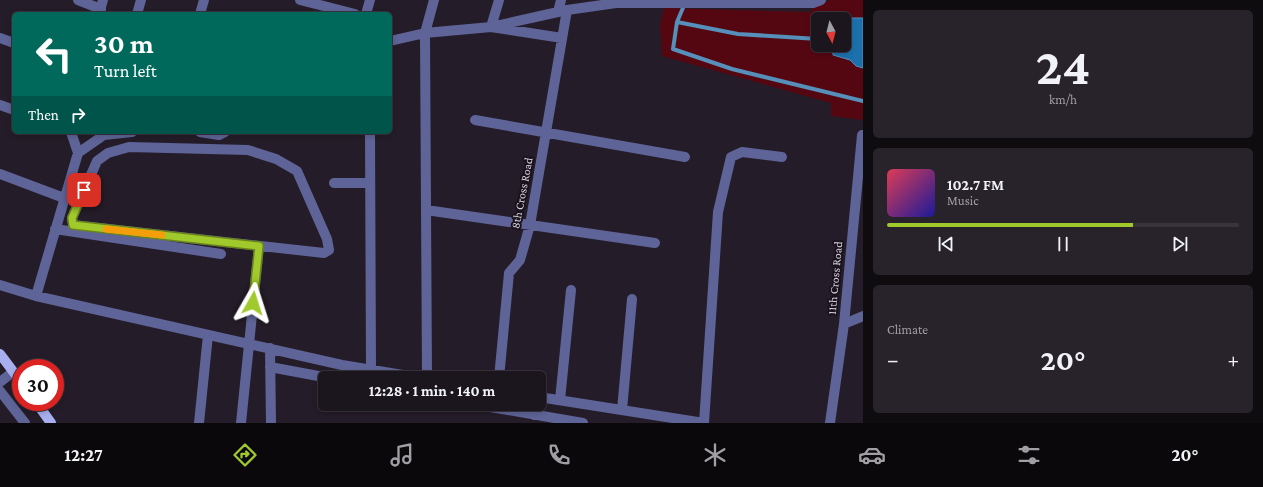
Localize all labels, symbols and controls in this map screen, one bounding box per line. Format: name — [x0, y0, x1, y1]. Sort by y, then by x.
north arrow — [811, 12, 851, 52]
map controls — [811, 12, 851, 52]
icon: left — [28, 28, 80, 80]
text: 30 m — [94, 28, 154, 59]
text: 24 — [1036, 37, 1090, 95]
text: Turn left — [94, 61, 157, 81]
text: km/h — [1049, 92, 1077, 107]
icon: right — [67, 104, 89, 126]
text: Then — [28, 107, 59, 123]
street label: 8th Cross Road — [508, 156, 536, 230]
pin — [67, 173, 101, 207]
text: 102.7 FM — [947, 177, 1004, 193]
icon: arrive — [73, 179, 95, 201]
text: Music — [947, 193, 979, 208]
icon: previous — [935, 233, 957, 255]
icon: pause — [1052, 233, 1074, 255]
icon: next — [1169, 233, 1191, 255]
street label: 11th Cross Road — [825, 240, 845, 315]
position arrow — [232, 282, 274, 324]
text: Climate — [887, 322, 928, 337]
text: 20° — [1040, 343, 1086, 376]
text: − — [887, 347, 899, 372]
text: + — [1227, 347, 1239, 372]
speed limit sign: 30 — [12, 359, 64, 411]
text: 12:28 · 1 min · 140 m — [369, 383, 495, 399]
icon: directions — [231, 441, 259, 469]
icon: music — [388, 441, 416, 469]
icon: phone — [545, 441, 573, 469]
icon: climate — [701, 441, 729, 469]
icon: car — [858, 441, 886, 469]
icon: filters — [1015, 441, 1043, 469]
text: 12:27 — [64, 445, 103, 465]
text: 20° — [1171, 445, 1199, 465]

